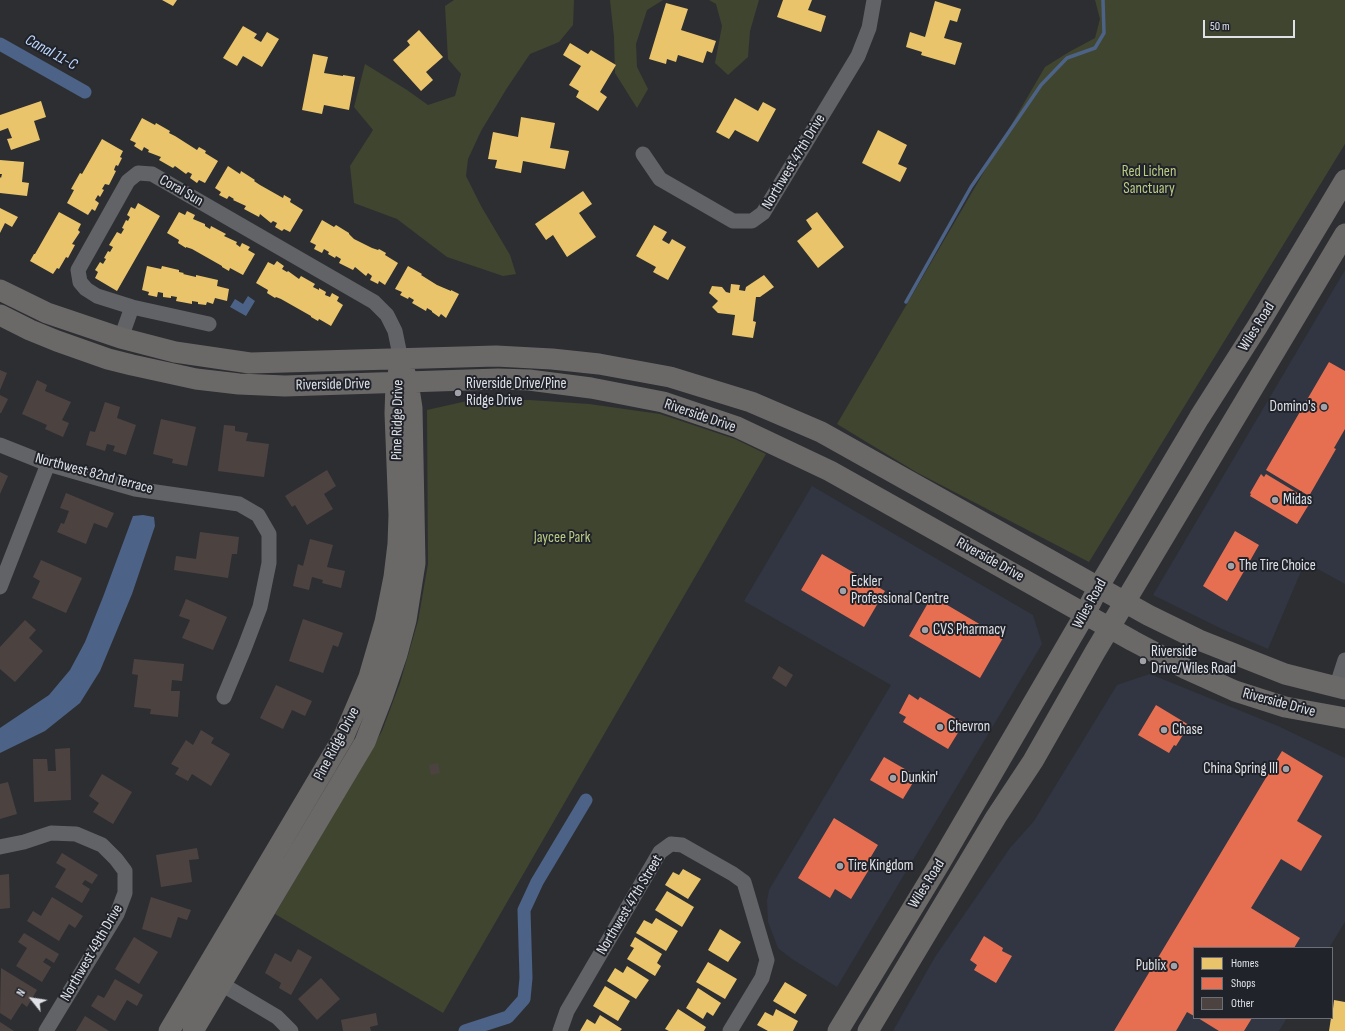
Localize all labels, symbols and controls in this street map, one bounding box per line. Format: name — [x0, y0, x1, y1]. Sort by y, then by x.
scale bar — [1205, 12, 1297, 38]
text: 50 m — [1210, 19, 1230, 34]
water label: Canal 11-C — [21, 31, 81, 75]
street label: Northwest 47th Drive — [758, 111, 830, 213]
park label: Red Lichen Sanctuary — [1122, 163, 1176, 198]
street label: Coral Sun — [156, 171, 206, 211]
street label: Wiles Road — [1235, 299, 1279, 355]
street label: Riverside Drive — [296, 375, 370, 395]
place label: Riverside Drive/Pine Ridge Drive — [466, 375, 566, 410]
street label: Pine Ridge Drive — [388, 380, 408, 460]
marker: Riverside Drive/Pine Ridge Drive — [453, 388, 463, 398]
street label: Riverside Drive — [662, 395, 738, 437]
place label: Domino's — [1270, 398, 1316, 416]
marker: Domino's — [1319, 402, 1329, 412]
street label: Northwest 82nd Terrace — [33, 450, 155, 498]
place label: Midas — [1283, 491, 1312, 509]
marker: Midas — [1270, 495, 1280, 505]
park label: Jaycee Park — [534, 529, 590, 547]
street label: Riverside Drive — [953, 534, 1027, 586]
place label: The Tire Choice — [1239, 557, 1316, 575]
marker: The Tire Choice — [1226, 561, 1236, 571]
place label: Eckler Professional Centre — [851, 573, 949, 608]
street label: Wiles Road — [1069, 576, 1111, 632]
marker: Eckler Professional Centre — [838, 586, 848, 596]
place label: CVS Pharmacy — [933, 621, 1006, 639]
marker: CVS Pharmacy — [920, 625, 930, 635]
place label: Riverside Drive/Wiles Road — [1151, 643, 1236, 678]
marker: Riverside Drive/Wiles Road — [1138, 656, 1148, 666]
street label: Riverside Drive — [1241, 685, 1317, 721]
street label: Pine Ridge Drive — [310, 704, 364, 784]
place label: Chevron — [948, 718, 990, 736]
place label: Chase — [1172, 721, 1203, 739]
marker: Chevron — [935, 722, 945, 732]
marker: Chase — [1159, 725, 1169, 735]
place label: China Spring III — [1203, 760, 1278, 778]
marker: China Spring III — [1281, 764, 1291, 774]
place label: Dunkin' — [901, 769, 938, 787]
marker: Dunkin' — [888, 773, 898, 783]
street label: Northwest 47th Street — [593, 852, 667, 958]
street label: Wiles Road — [905, 856, 949, 912]
place label: Tire Kingdom — [848, 857, 913, 875]
marker: Tire Kingdom — [835, 861, 845, 871]
street label: Northwest 49th Drive — [57, 901, 127, 1005]
legend — [1193, 947, 1333, 1019]
text: Homes — [1231, 956, 1259, 971]
place label: Publix — [1136, 957, 1166, 975]
marker: Publix — [1169, 961, 1179, 971]
text: Shops — [1231, 976, 1256, 991]
north arrow — [12, 979, 52, 1019]
text: N — [14, 987, 28, 999]
text: Other — [1231, 996, 1254, 1011]

